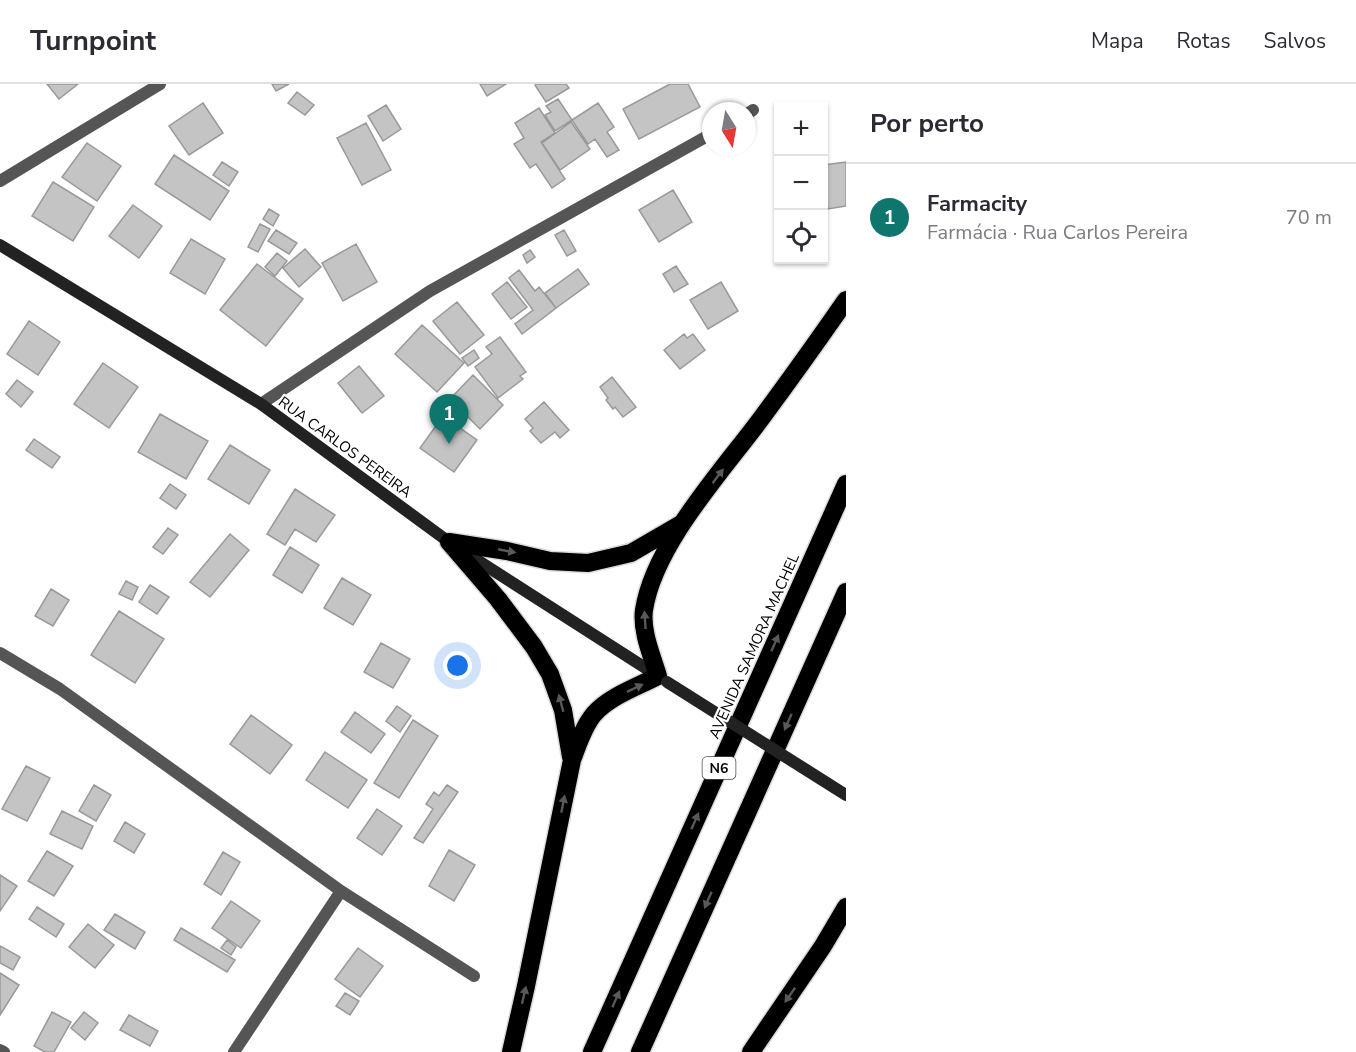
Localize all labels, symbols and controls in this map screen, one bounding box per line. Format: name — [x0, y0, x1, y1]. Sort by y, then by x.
text: Turnpoint — [30, 22, 156, 60]
text: Mapa — [1091, 27, 1144, 55]
text: Rotas — [1177, 27, 1231, 55]
text: Salvos — [1264, 27, 1326, 55]
north arrow — [702, 102, 756, 156]
map controls — [774, 102, 828, 264]
button: + — [774, 102, 828, 156]
text: Por perto — [870, 106, 984, 141]
button: − — [774, 156, 828, 210]
text: Farmacity — [927, 189, 1027, 219]
text: 1 — [884, 204, 896, 231]
text: 70 m — [1286, 204, 1332, 231]
button: locate — [774, 210, 828, 264]
text: Farmácia · Rua Carlos Pereira — [927, 219, 1188, 246]
street label: RUA CARLOS PEREIRA — [274, 392, 416, 502]
pin: 1 — [430, 394, 468, 444]
one-way arrow — [711, 469, 723, 484]
one-way arrow — [498, 547, 517, 556]
street label: AVENIDA SAMORA MACHEL — [704, 550, 804, 742]
one-way arrow — [640, 610, 650, 629]
one-way arrow — [770, 633, 780, 651]
your location — [443, 651, 472, 680]
one-way arrow — [627, 684, 644, 693]
one-way arrow — [556, 694, 566, 712]
one-way arrow — [783, 714, 792, 731]
road number: N6 — [702, 757, 736, 779]
one-way arrow — [559, 794, 568, 813]
one-way arrow — [691, 812, 700, 829]
one-way arrow — [702, 891, 712, 909]
one-way arrow — [520, 985, 529, 1004]
one-way arrow — [784, 986, 796, 1002]
one-way arrow — [611, 990, 620, 1007]

